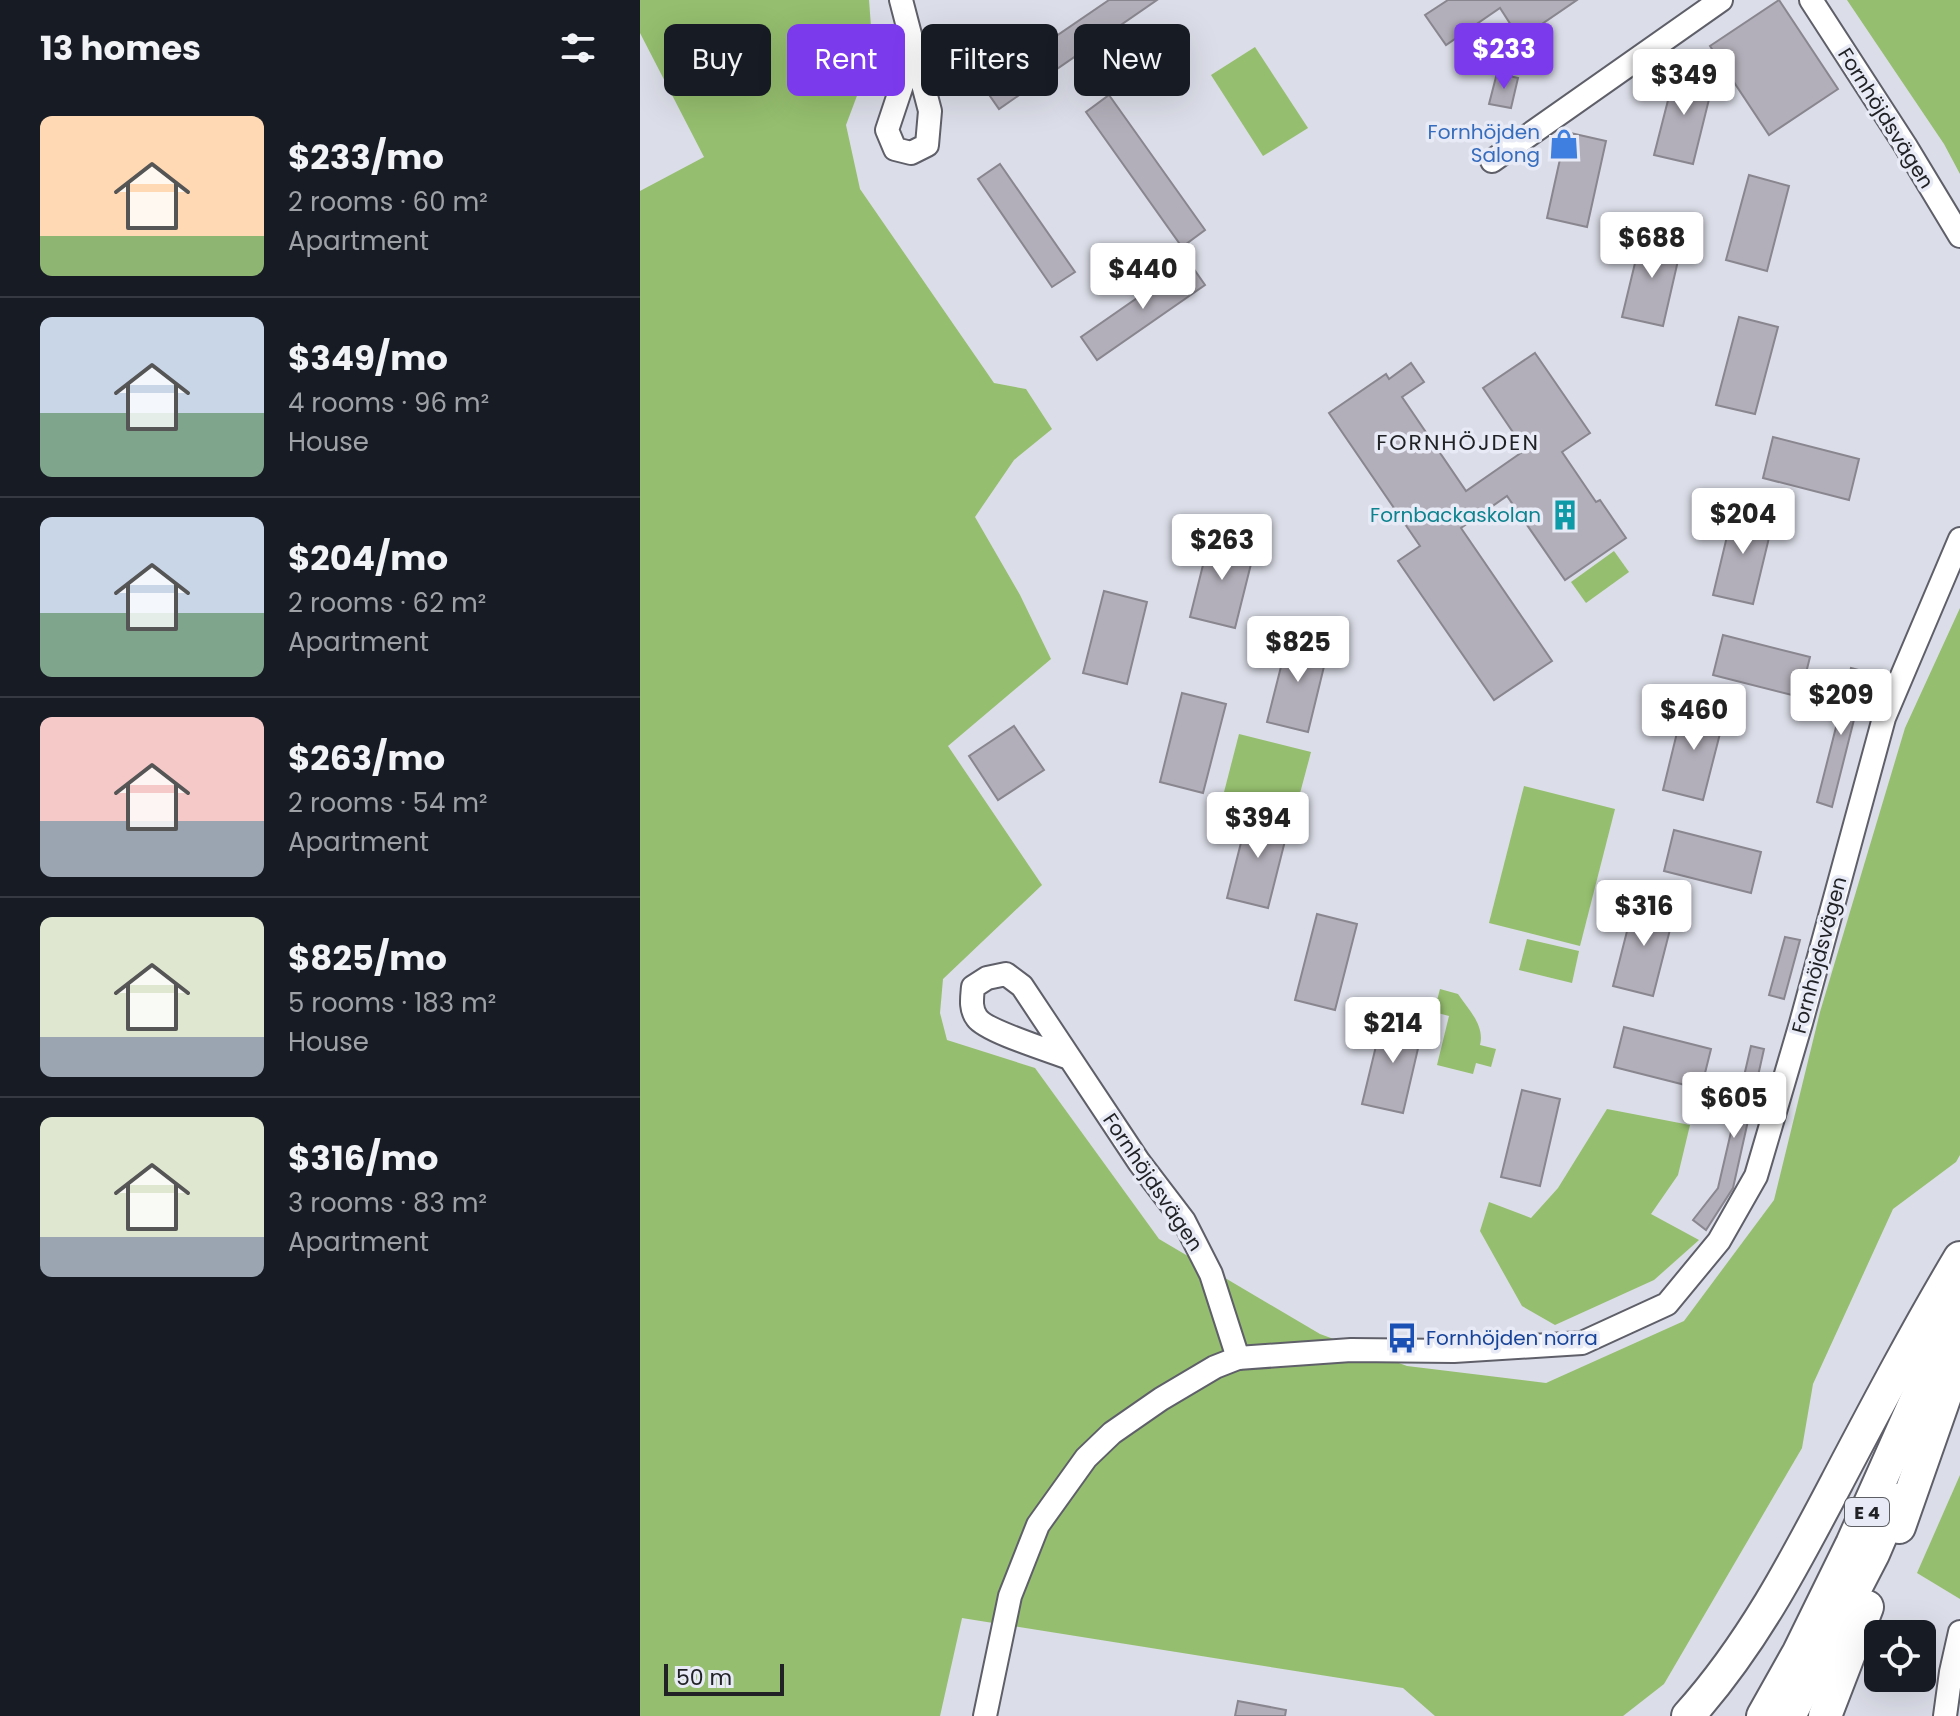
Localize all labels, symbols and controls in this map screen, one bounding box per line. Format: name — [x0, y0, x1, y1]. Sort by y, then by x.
pin: $233 — [1457, 23, 1551, 91]
text: 13 homes — [40, 24, 201, 72]
chip: Buy — [664, 24, 771, 96]
chip: Rent — [787, 24, 905, 96]
chip: Filters — [921, 24, 1058, 96]
chip: New — [1074, 24, 1190, 96]
icon: filters — [556, 26, 600, 70]
text: $233 — [1472, 31, 1536, 67]
street label: Fornhöjdsvägen — [1831, 42, 1941, 194]
pin: $349 — [1637, 49, 1731, 117]
text: $349 — [1651, 57, 1717, 93]
place label: Fornhöjden Salong — [1428, 118, 1540, 169]
shop icon: Fornhöjden Salong — [1547, 127, 1581, 161]
text: $233/mo — [288, 133, 444, 181]
icon: home — [104, 148, 200, 244]
text: 2 rooms · 60 m² — [288, 184, 488, 220]
pin: $688 — [1605, 212, 1699, 280]
text: $688 — [1618, 220, 1686, 256]
text: Apartment — [288, 223, 429, 259]
pin: $440 — [1096, 243, 1190, 311]
text: $440 — [1108, 251, 1178, 287]
text: $349/mo — [288, 334, 448, 382]
icon: home — [104, 349, 200, 445]
text: 4 rooms · 96 m² — [288, 385, 489, 421]
text: House — [288, 424, 369, 460]
district label: FORNHÖJDEN — [1376, 427, 1540, 458]
pin: $204 — [1696, 488, 1790, 556]
text: $204 — [1710, 496, 1776, 532]
building icon: Fornbackaskolan — [1548, 498, 1582, 532]
place label: Fornbackaskolan — [1370, 501, 1541, 529]
pin: $263 — [1175, 514, 1269, 582]
text: $263 — [1190, 522, 1254, 558]
text: $204/mo — [288, 534, 448, 582]
icon: home — [104, 549, 200, 645]
text: 2 rooms · 62 m² — [288, 585, 486, 621]
pin: $825 — [1251, 616, 1345, 684]
text: Apartment — [288, 624, 429, 660]
text: $825 — [1265, 624, 1331, 660]
pin: $209 — [1794, 669, 1888, 737]
text: $209 — [1809, 677, 1873, 713]
pin: $460 — [1647, 684, 1741, 752]
text: $460 — [1660, 692, 1728, 728]
text: $263/mo — [288, 734, 445, 782]
icon: home — [104, 749, 200, 845]
text: 2 rooms · 54 m² — [288, 785, 488, 821]
pin: $394 — [1211, 792, 1305, 860]
text: $394 — [1225, 800, 1291, 836]
text: Apartment — [288, 824, 429, 860]
street label: Fornhöjdsvägen — [1785, 874, 1853, 1036]
pin: $316 — [1597, 880, 1691, 948]
text: $316 — [1614, 888, 1674, 924]
text: $825/mo — [288, 934, 447, 982]
icon: home — [104, 949, 200, 1045]
text: 5 rooms · 183 m² — [288, 985, 496, 1021]
pin: $214 — [1346, 997, 1440, 1065]
text: $214 — [1363, 1005, 1423, 1041]
text: House — [288, 1024, 369, 1060]
pin: $605 — [1687, 1072, 1781, 1140]
text: $605 — [1700, 1080, 1768, 1116]
street label: Fornhöjdsvägen — [1096, 1107, 1210, 1257]
text: $316/mo — [288, 1134, 438, 1182]
icon: home — [104, 1149, 200, 1245]
text: 3 rooms · 83 m² — [288, 1185, 487, 1221]
text: Apartment — [288, 1224, 429, 1260]
bus stop icon: Fornhöjden norra — [1385, 1321, 1419, 1355]
place label: Fornhöjden norra — [1426, 1324, 1598, 1352]
road number: E 4 — [1845, 1498, 1889, 1526]
map controls — [1864, 1620, 1936, 1692]
button: locate — [1864, 1620, 1936, 1692]
scale bar — [664, 1660, 784, 1696]
text: 50 m — [676, 1662, 732, 1693]

